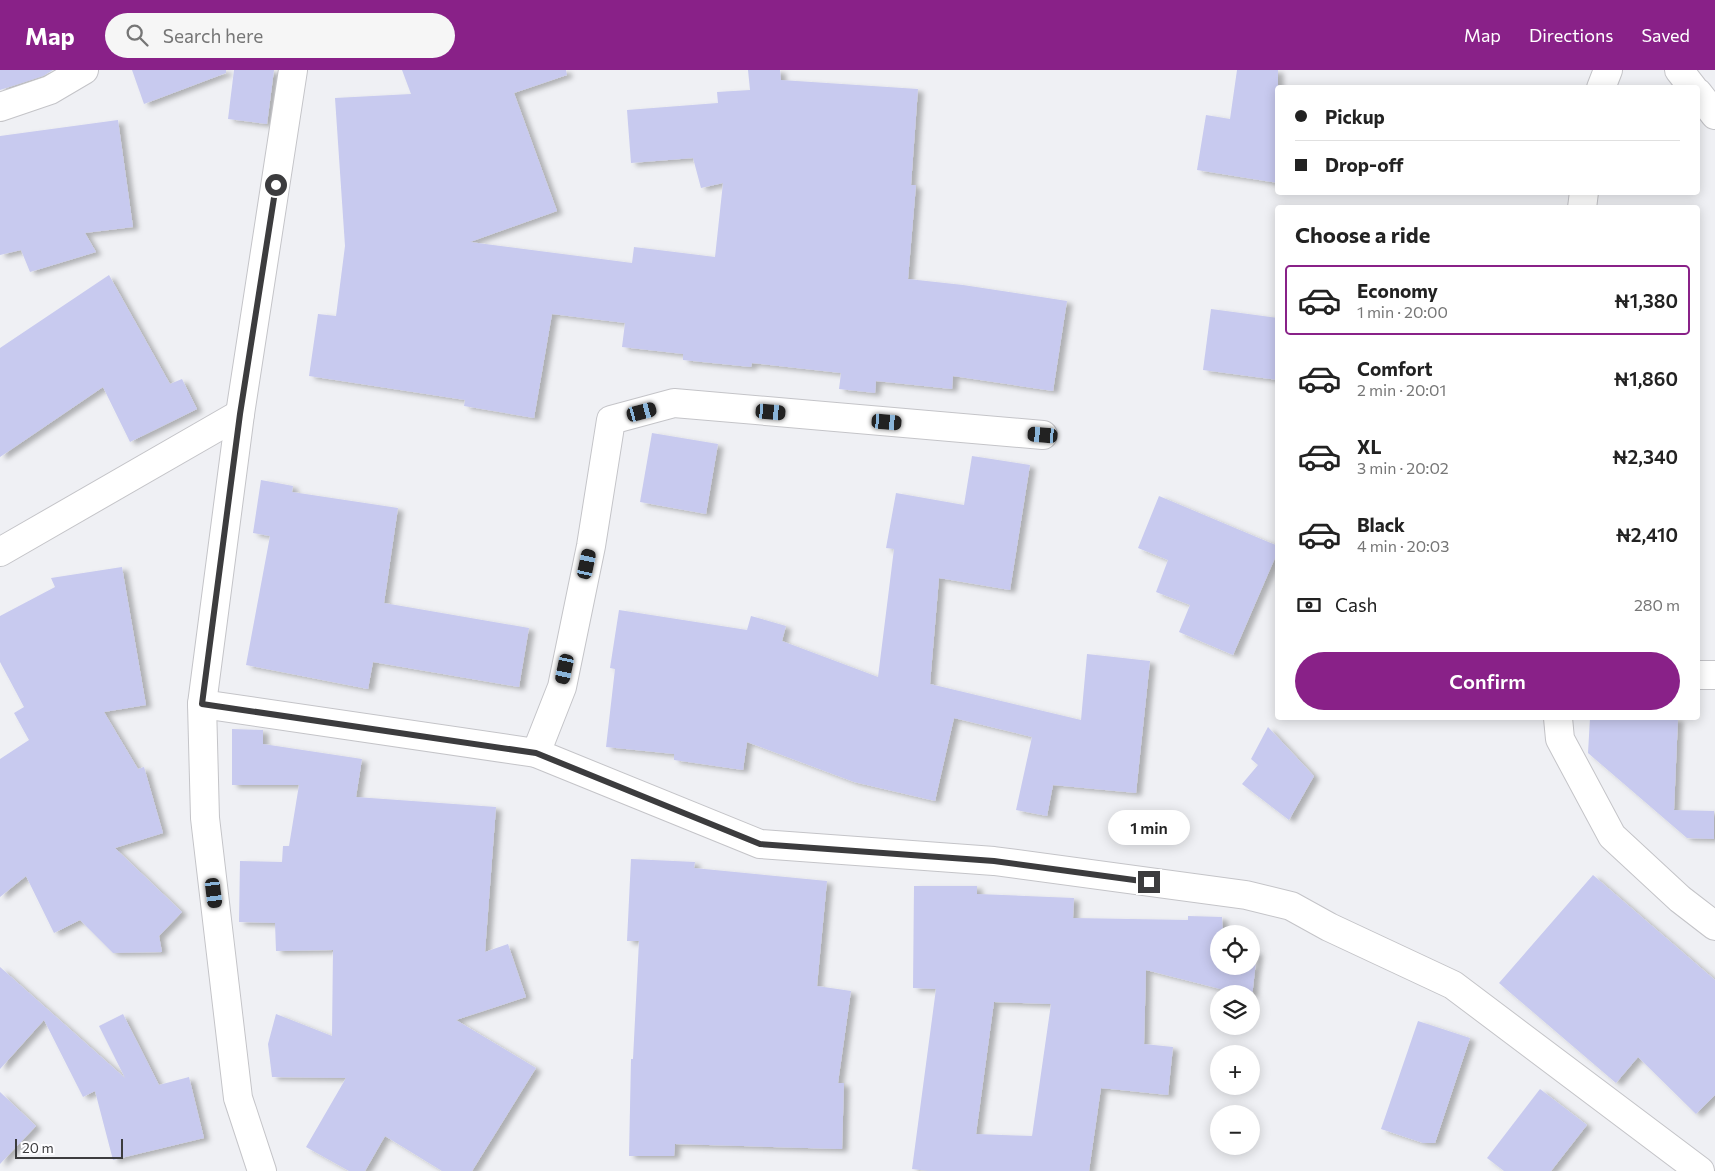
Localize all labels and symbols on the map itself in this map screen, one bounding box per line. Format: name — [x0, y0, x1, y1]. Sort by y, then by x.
route start — [265, 174, 287, 196]
car — [625, 401, 658, 423]
car — [755, 403, 786, 421]
car — [871, 413, 902, 431]
car — [1027, 426, 1058, 444]
car — [576, 548, 597, 580]
car — [554, 653, 575, 685]
callout: 1 min — [1108, 810, 1190, 844]
route end — [1138, 871, 1160, 893]
car — [204, 877, 223, 909]
scale bar — [15, 1136, 122, 1159]

